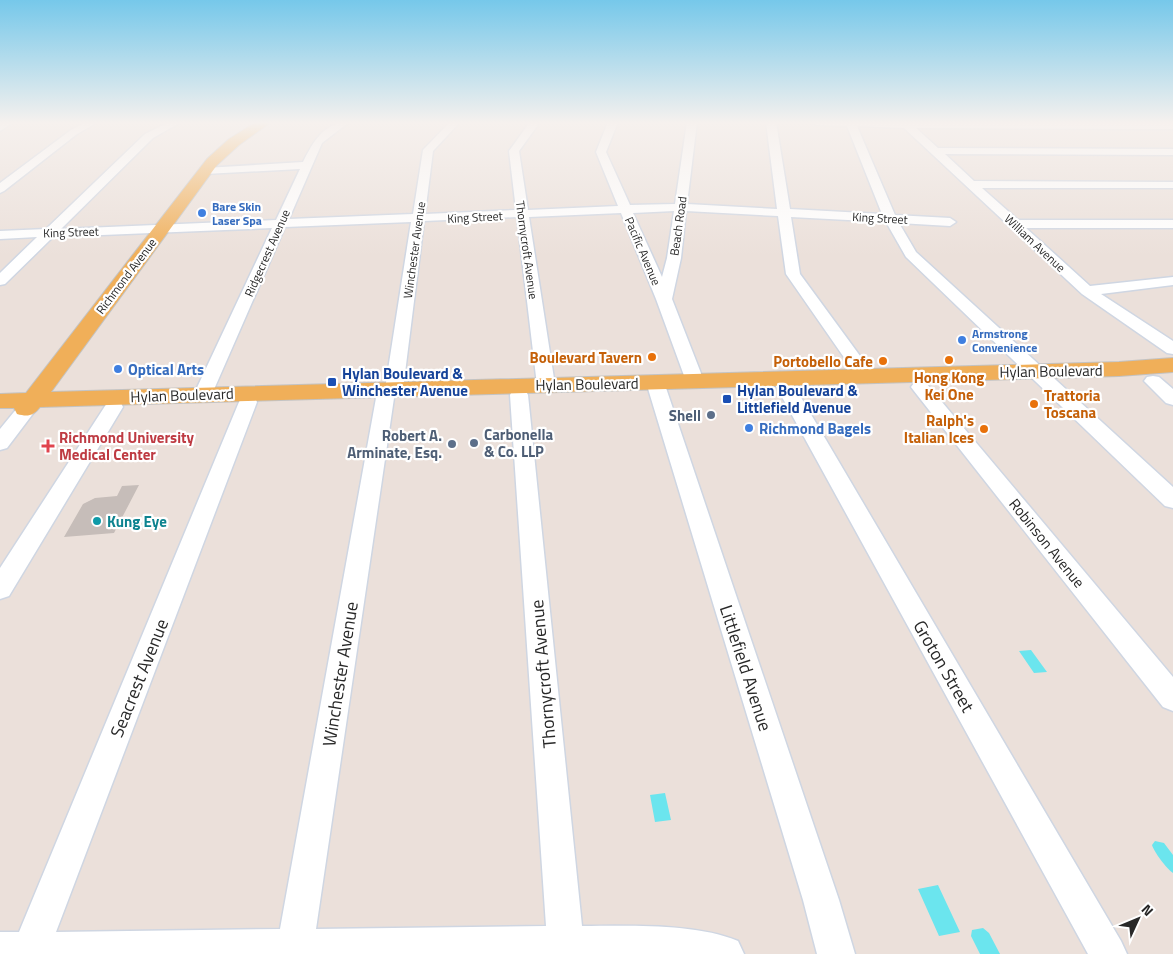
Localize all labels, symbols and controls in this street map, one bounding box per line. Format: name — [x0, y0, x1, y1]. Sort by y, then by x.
street label: Beach Road — [664, 195, 692, 257]
place label: Bare Skin Laser Spa — [212, 197, 262, 230]
street label: Winchester Avenue — [398, 200, 430, 300]
street label: Thornycroft Avenue — [511, 200, 543, 300]
street label: Ridgecrest Avenue — [239, 206, 295, 300]
street label: King Street — [447, 206, 504, 228]
marker: Bare Skin Laser Spa — [196, 207, 208, 219]
street label: King Street — [852, 207, 909, 229]
street label: William Avenue — [1000, 210, 1070, 276]
street label: Pacific Avenue — [620, 214, 666, 288]
street label: King Street — [43, 222, 100, 242]
street label: Richmond Avenue — [91, 234, 161, 318]
place label: Armstrong Convenience — [972, 324, 1037, 357]
marker: Armstrong Convenience — [956, 334, 968, 346]
place label: Boulevard Tavern — [530, 346, 642, 369]
place label: Portobello Cafe — [773, 350, 873, 373]
marker: Boulevard Tavern — [646, 351, 658, 363]
marker: Hong Kong Kei One — [943, 354, 955, 366]
marker: Portobello Cafe — [877, 355, 889, 367]
place label: Optical Arts — [128, 358, 204, 381]
street label: Hylan Boulevard — [999, 359, 1103, 383]
place label: Hylan Boulevard & Winchester Avenue — [342, 362, 468, 402]
marker: Optical Arts — [112, 363, 124, 375]
place label: Hong Kong Kei One — [914, 366, 984, 406]
street label: Hylan Boulevard — [535, 372, 639, 396]
marker: Hylan Boulevard & Winchester Avenue — [326, 376, 338, 388]
place label: Hylan Boulevard & Littlefield Avenue — [737, 379, 858, 419]
street label: Hylan Boulevard — [130, 382, 234, 408]
place label: Trattoria Toscana — [1044, 384, 1101, 424]
marker: Hylan Boulevard & Littlefield Avenue — [721, 393, 733, 405]
marker: Trattoria Toscana — [1028, 398, 1040, 410]
place label: Shell — [669, 404, 701, 427]
marker: Shell — [705, 409, 717, 421]
place label: Ralph's Italian Ices — [904, 409, 974, 449]
place label: Richmond Bagels — [759, 417, 871, 440]
marker: Richmond Bagels — [743, 422, 755, 434]
place label: Carbonella & Co. LLP — [484, 423, 554, 463]
marker: Ralph's Italian Ices — [978, 423, 990, 435]
place label: Robert A. Arminate, Esq. — [347, 424, 442, 464]
place label: Richmond University Medical Center — [59, 426, 194, 466]
marker: Carbonella & Co. LLP — [468, 437, 480, 449]
marker: Robert A. Arminate, Esq. — [446, 438, 458, 450]
marker: Richmond University Medical Center — [41, 439, 55, 453]
street label: Robinson Avenue — [1004, 493, 1090, 593]
place label: Kung Eye — [107, 510, 167, 533]
marker: Kung Eye — [91, 515, 103, 527]
street label: Thornycroft Avenue — [523, 599, 563, 749]
street label: Winchester Avenue — [315, 600, 365, 748]
street label: Littlefield Avenue — [713, 601, 779, 735]
street label: Seacrest Avenue — [103, 615, 175, 741]
street label: Groton Street — [907, 615, 982, 718]
north arrow — [1113, 894, 1163, 944]
text: N — [1137, 899, 1159, 920]

